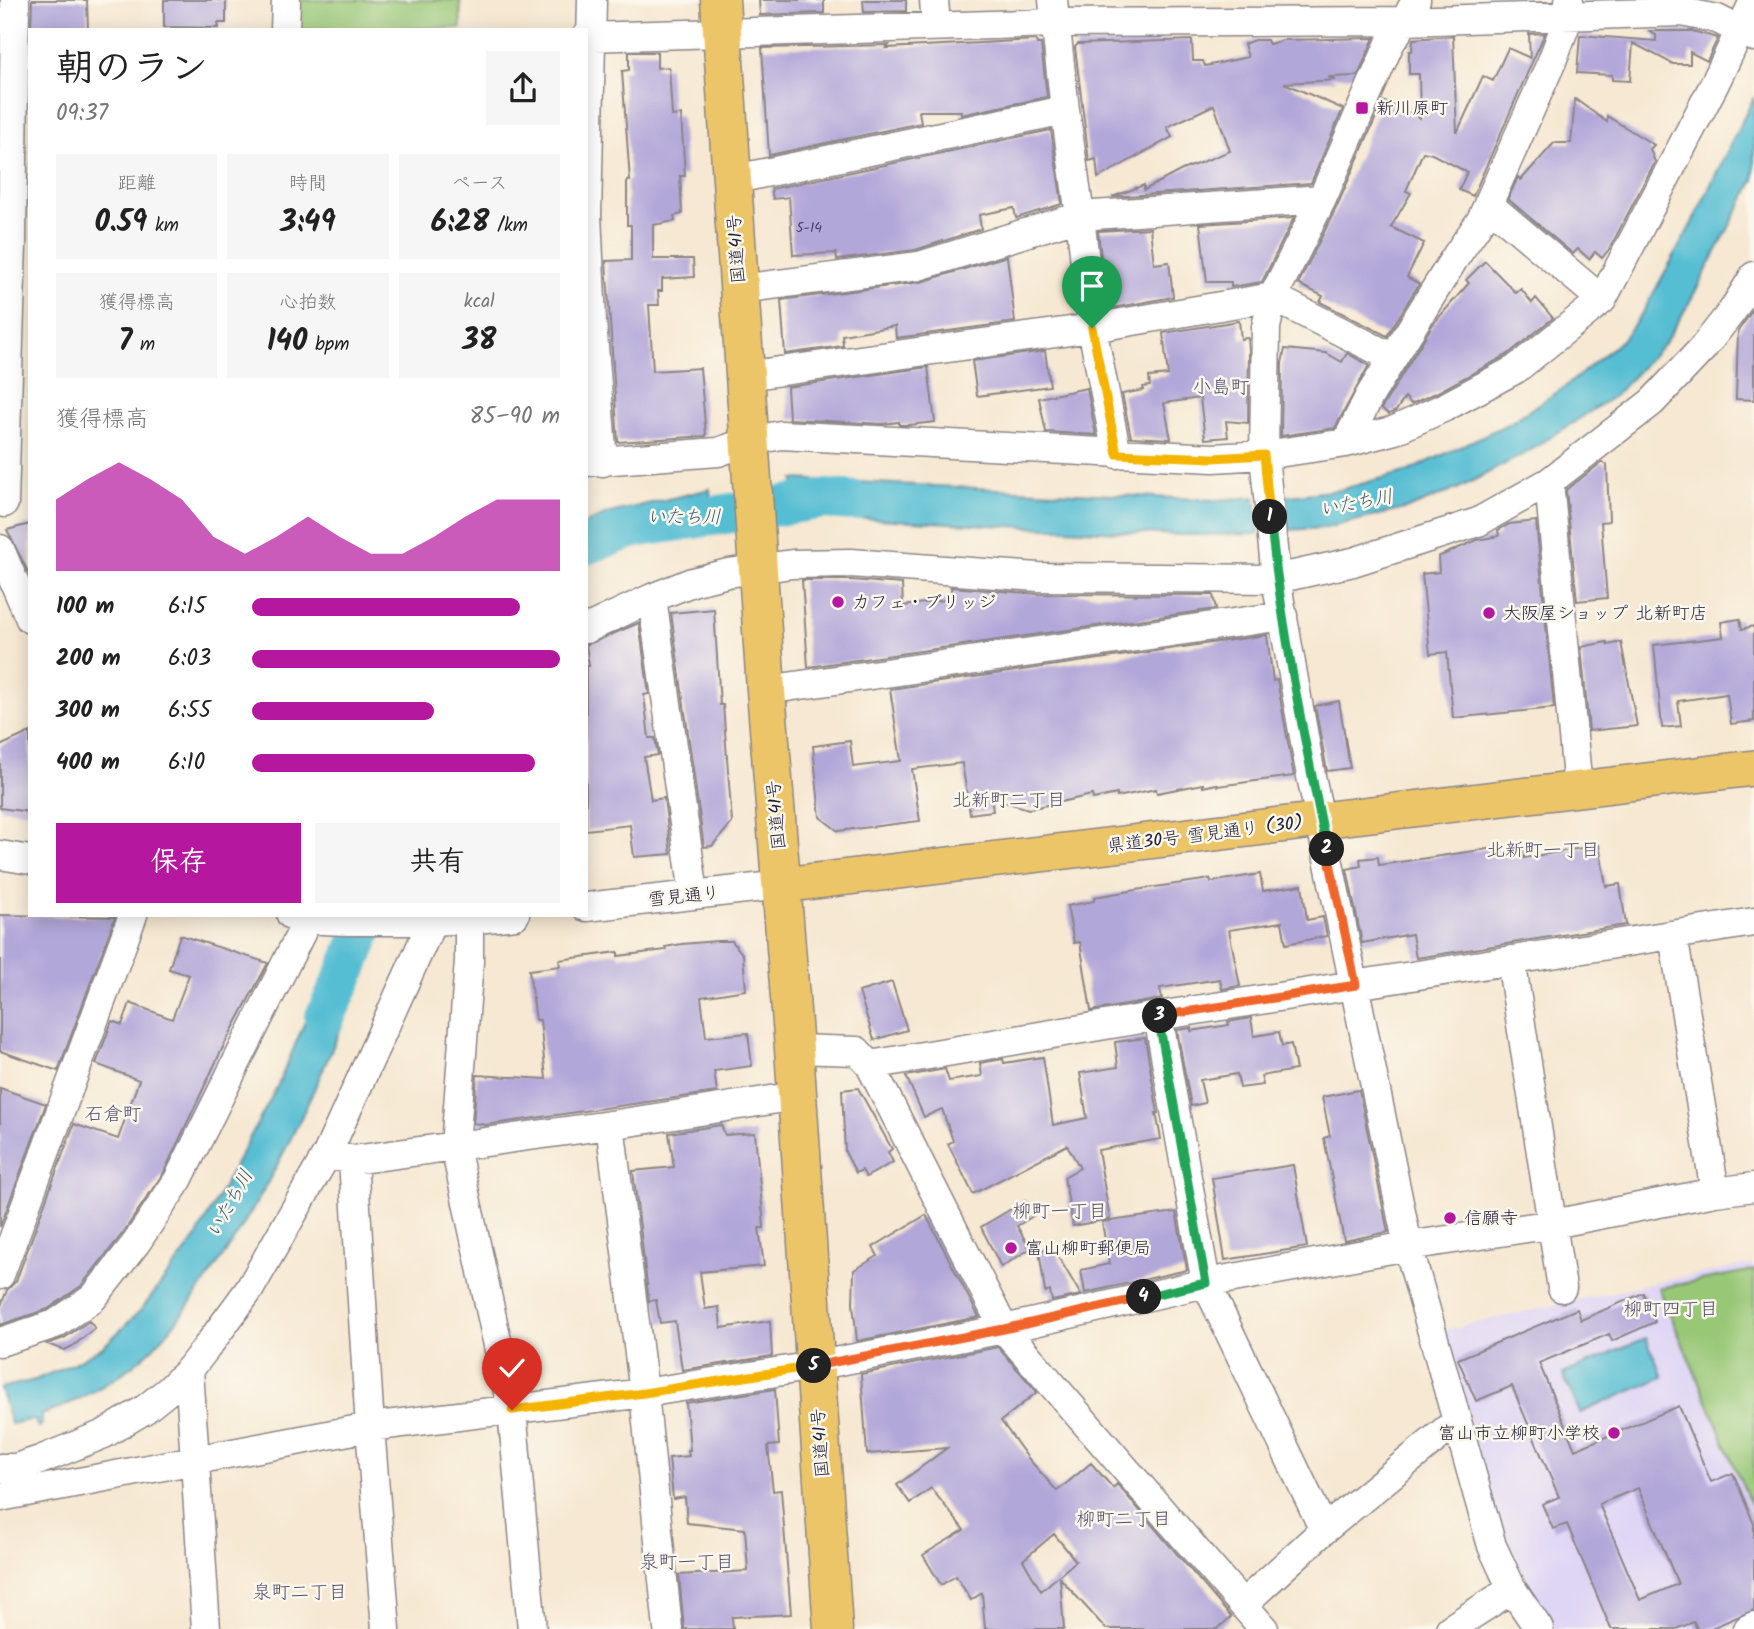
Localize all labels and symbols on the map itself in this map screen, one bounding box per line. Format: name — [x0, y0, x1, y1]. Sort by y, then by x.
place label: 新川原町 — [1376, 95, 1448, 124]
marker: 新川原町 — [1354, 100, 1370, 116]
street label: 国道41号 — [721, 213, 754, 285]
house number: 5-14 — [796, 217, 822, 239]
pin — [1062, 256, 1122, 328]
district label: 小島町 — [1192, 373, 1250, 403]
water label: いたち川 — [1317, 482, 1396, 526]
pin: 1 — [1252, 500, 1288, 534]
water label: いたち川 — [647, 503, 721, 533]
place label: カフェ・ブリッジ — [852, 589, 996, 618]
marker: カフェ・ブリッジ — [830, 594, 846, 610]
place label: 大阪屋ショップ 北新町店 — [1503, 600, 1708, 629]
marker: 大阪屋ショップ 北新町店 — [1481, 605, 1497, 621]
street label: 国道41号 — [760, 779, 795, 851]
district label: 北新町二丁目 — [952, 786, 1066, 816]
street label: 県道30号 雪見通り (30) — [1106, 809, 1305, 862]
pin: 2 — [1310, 832, 1344, 866]
district label: 北新町一丁目 — [1486, 836, 1600, 866]
street label: 雪見通り — [647, 879, 721, 916]
pin: 3 — [1142, 998, 1178, 1034]
district label: 石倉町 — [84, 1100, 142, 1130]
water label: いたち川 — [200, 1164, 262, 1244]
district label: 柳町一丁目 — [1012, 1197, 1108, 1227]
place label: 信願寺 — [1464, 1205, 1518, 1234]
marker: 信願寺 — [1442, 1210, 1458, 1226]
place label: 富山柳町郵便局 — [1025, 1235, 1151, 1264]
marker: 富山柳町郵便局 — [1003, 1240, 1019, 1256]
pin: 4 — [1126, 1280, 1162, 1314]
district label: 柳町四丁目 — [1623, 1295, 1719, 1325]
pin — [482, 1338, 542, 1410]
pin: 5 — [796, 1348, 832, 1384]
street label: 国道41号 — [805, 1407, 838, 1479]
place label: 富山市立柳町小学校 — [1438, 1420, 1600, 1449]
marker: 富山市立柳町小学校 — [1606, 1425, 1622, 1441]
district label: 柳町二丁目 — [1076, 1505, 1172, 1535]
district label: 泉町一丁目 — [639, 1548, 735, 1578]
district label: 泉町二丁目 — [252, 1578, 348, 1608]

